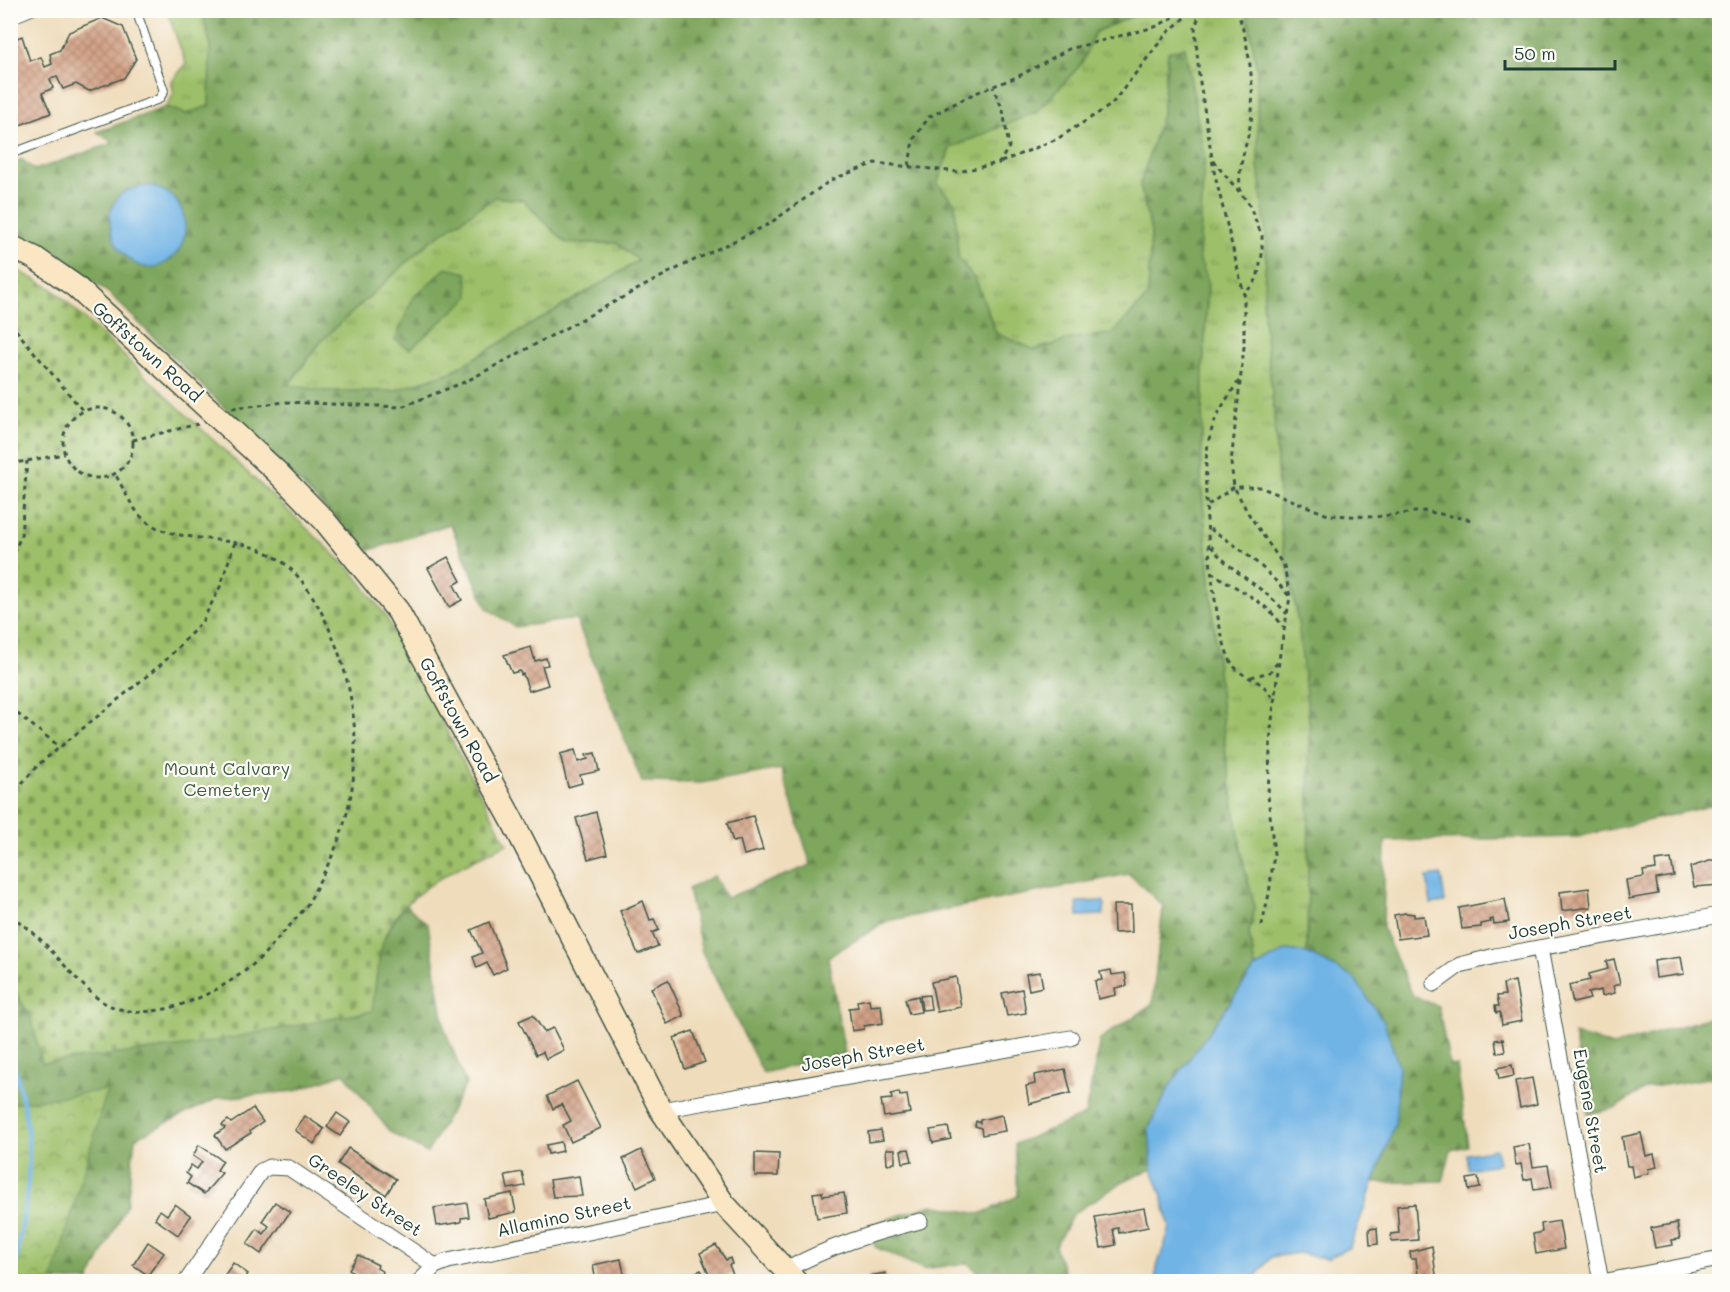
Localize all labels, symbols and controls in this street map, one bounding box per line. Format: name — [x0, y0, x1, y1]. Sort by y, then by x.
scale bar — [1505, 33, 1614, 71]
text: 50 m — [1514, 41, 1556, 65]
street label: Goffstown Road — [88, 296, 208, 407]
street label: Goffstown Road — [414, 653, 503, 787]
park label: Mount Calvary Cemetery — [164, 756, 290, 801]
street label: Joseph Street — [1506, 899, 1633, 945]
street label: Joseph Street — [799, 1031, 926, 1077]
street label: Eugene Street — [1568, 1047, 1614, 1175]
street label: Greeley Street — [304, 1147, 427, 1241]
street label: Allamino Street — [495, 1190, 633, 1242]

